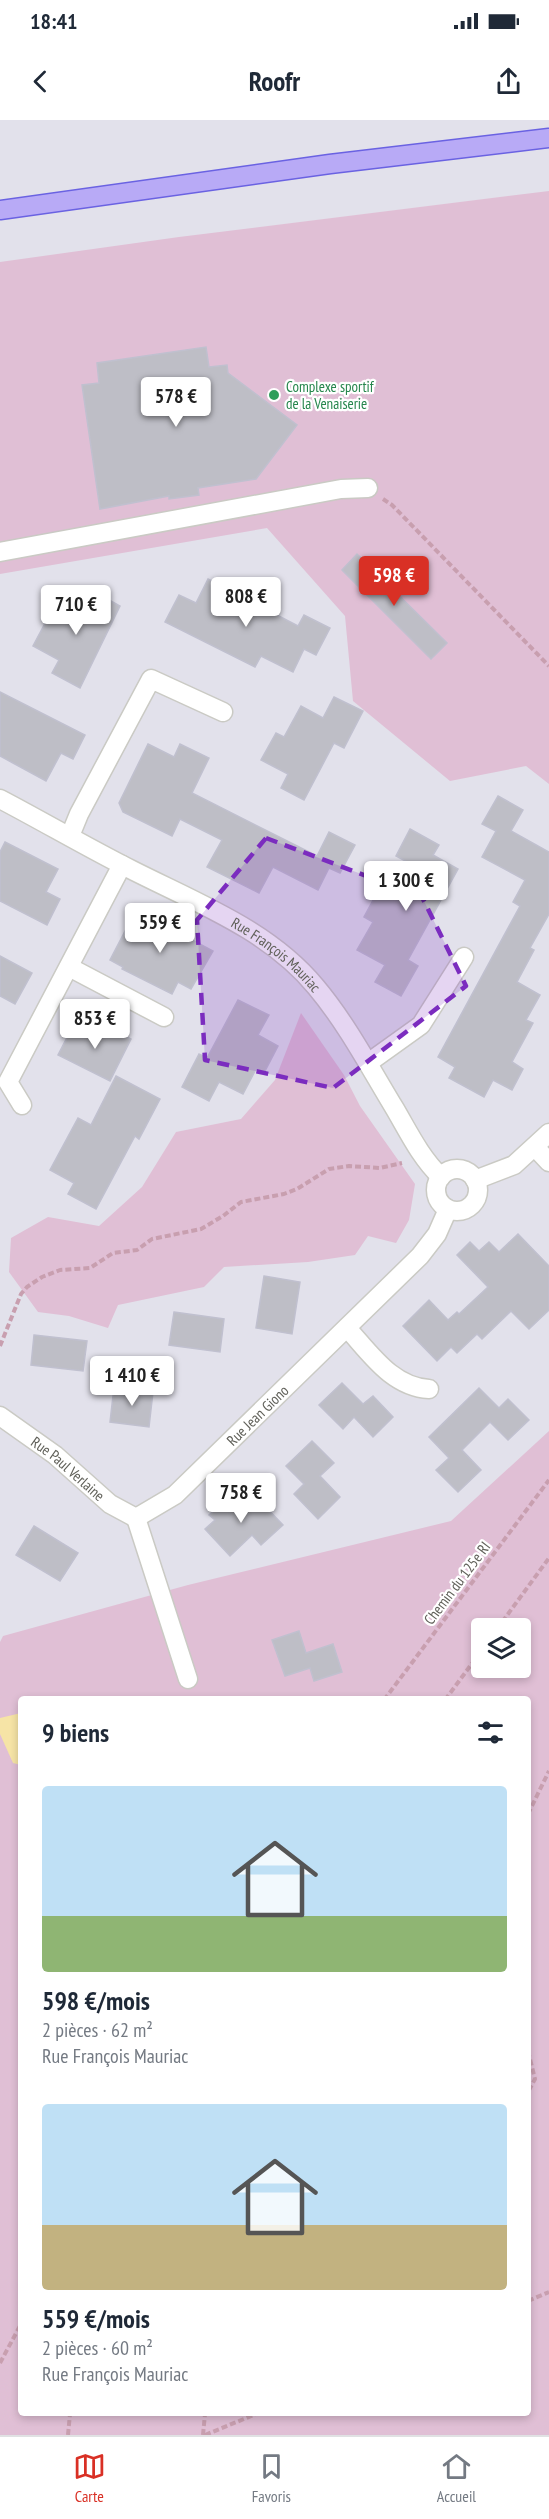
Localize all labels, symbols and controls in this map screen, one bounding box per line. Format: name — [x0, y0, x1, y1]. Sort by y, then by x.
text: 18:41 — [30, 7, 78, 35]
text: Roofr — [249, 64, 300, 98]
icon: back — [24, 65, 57, 98]
icon: share — [492, 65, 525, 98]
pin: 578 € — [134, 377, 218, 428]
place label: Complexe sportif de la Venaiserie — [286, 377, 375, 413]
text: 578 € — [155, 383, 197, 409]
marker: Complexe sportif de la Venaiserie — [267, 388, 281, 402]
pin: 598 € — [352, 556, 436, 607]
text: 598 € — [373, 562, 415, 588]
pin: 808 € — [204, 577, 288, 628]
text: 808 € — [225, 583, 267, 609]
pin: 710 € — [34, 585, 118, 636]
text: 710 € — [55, 591, 97, 617]
pin: 1 300 € — [351, 861, 461, 912]
text: 1 300 € — [378, 867, 434, 893]
pin: 559 € — [118, 903, 202, 954]
text: 559 € — [139, 909, 181, 935]
street label: Rue François Mauriac — [228, 913, 326, 996]
pin: 853 € — [53, 999, 137, 1050]
text: 853 € — [74, 1005, 116, 1031]
pin: 1 410 € — [77, 1356, 187, 1407]
text: 1 410 € — [104, 1362, 160, 1388]
street label: Rue Jean Giono — [222, 1381, 292, 1449]
street label: Rue Paul Verlaine — [28, 1432, 109, 1505]
pin: 758 € — [199, 1473, 283, 1524]
text: 758 € — [220, 1479, 262, 1505]
street label: Chemin du 125e RI — [420, 1538, 494, 1628]
map controls — [471, 1618, 531, 1678]
button: layers — [471, 1618, 531, 1678]
text: 9 biens — [42, 1716, 109, 1749]
icon: filters — [474, 1716, 507, 1749]
icon: home — [221, 1825, 329, 1933]
text: 598 €/mois — [42, 1984, 150, 2017]
text: 2 pièces · 62 m² — [42, 2017, 153, 2043]
text: Rue François Mauriac — [42, 2043, 188, 2069]
icon: home — [221, 2143, 329, 2251]
text: 559 €/mois — [42, 2302, 150, 2335]
text: 2 pièces · 60 m² — [42, 2335, 153, 2361]
text: Rue François Mauriac — [42, 2361, 188, 2387]
tab: Carte — [73, 2450, 106, 2506]
tab: Favoris — [252, 2450, 291, 2506]
tab: Accueil — [437, 2450, 476, 2506]

